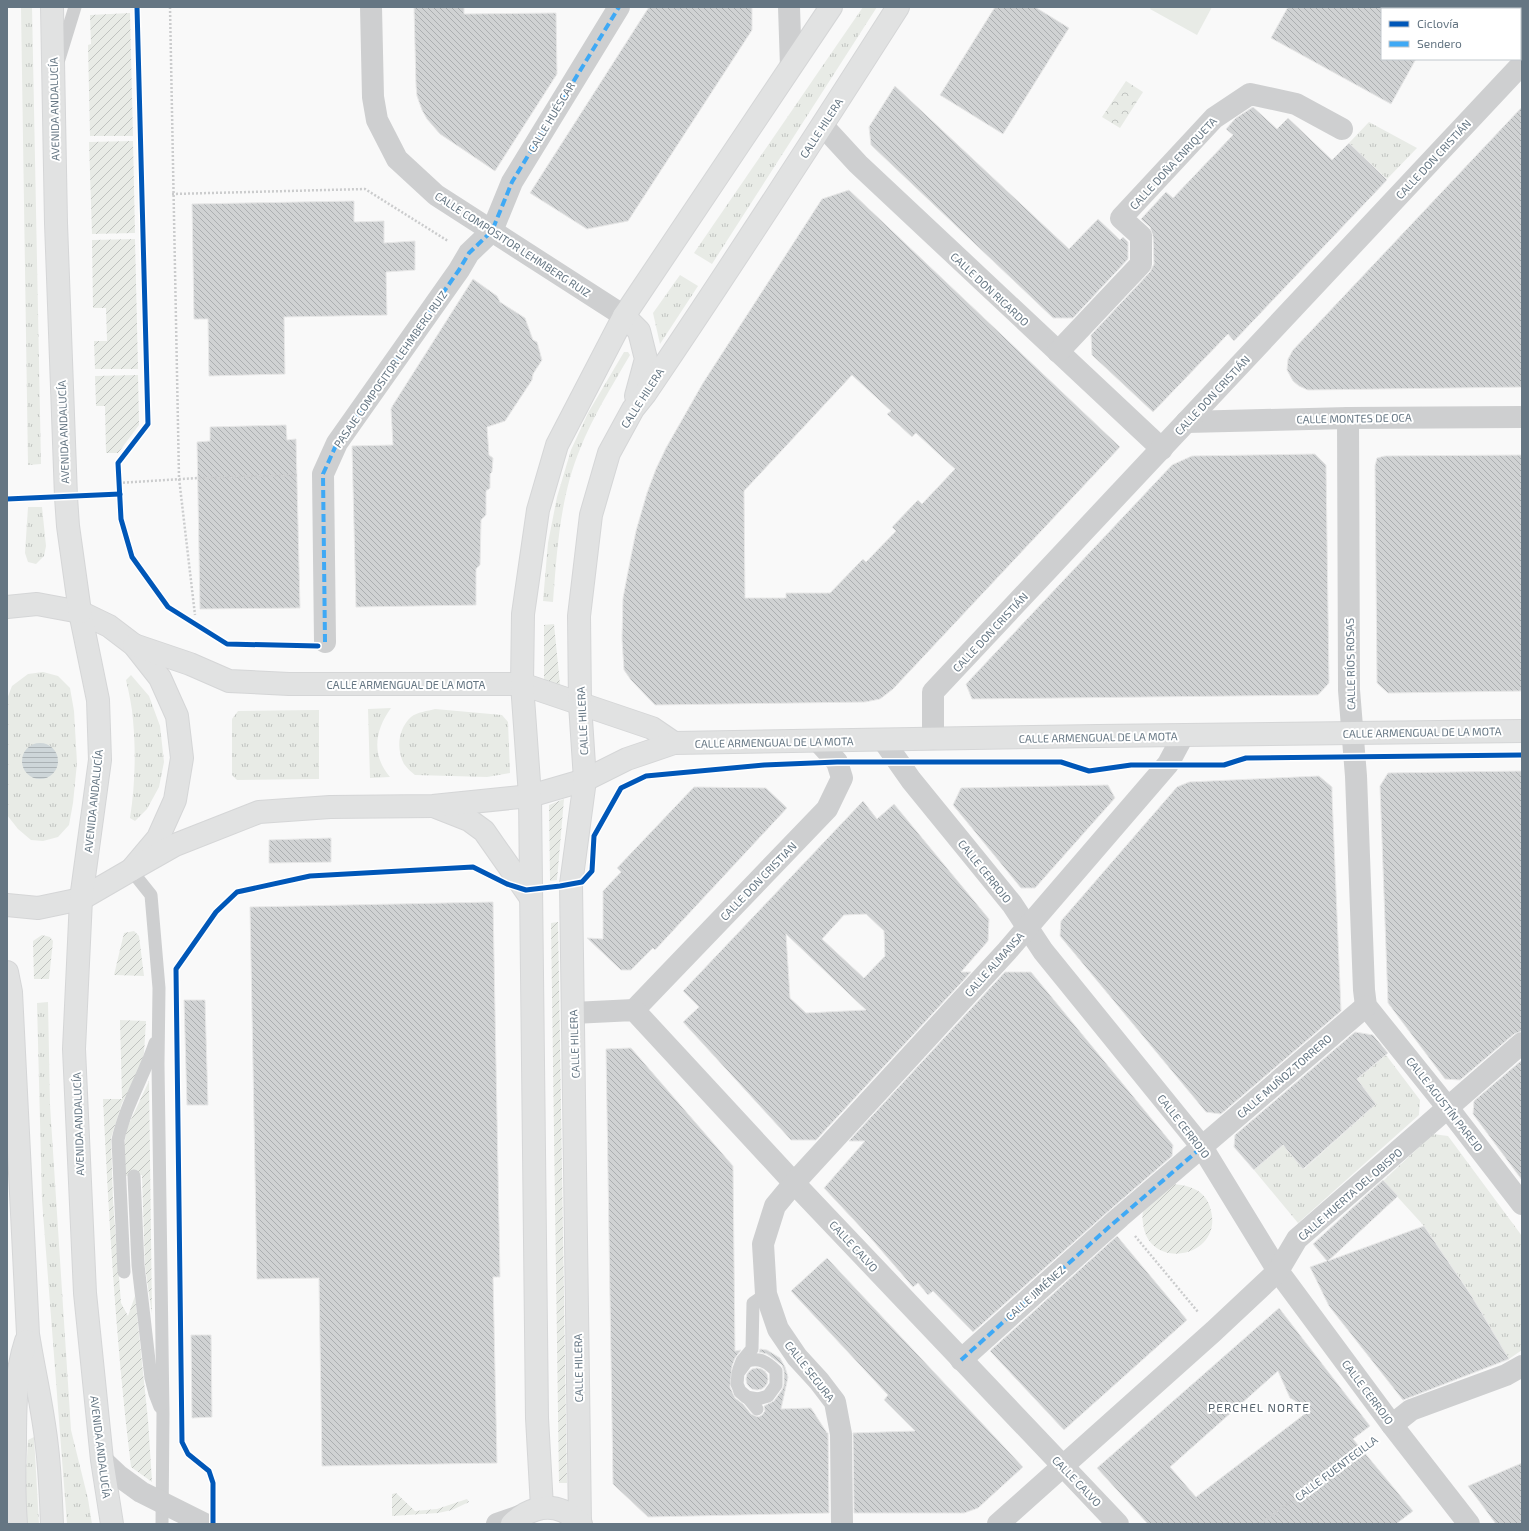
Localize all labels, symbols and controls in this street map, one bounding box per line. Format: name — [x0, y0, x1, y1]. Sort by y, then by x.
legend — [1381, 8, 1521, 60]
text: Ciclovía — [1417, 16, 1459, 30]
text: Sendero — [1417, 36, 1462, 50]
street label: AVENIDA ANDALUCÍA — [47, 57, 61, 161]
street label: CALLE HUÉSCAR — [525, 79, 577, 155]
street label: CALLE HILERA — [797, 96, 845, 160]
street label: CALLE DOÑA ENRIQUETA — [1127, 114, 1220, 213]
street label: CALLE DON CRISTIÁN — [1393, 117, 1473, 201]
street label: CALLE COMPOSITOR LEHMBERG RUIZ — [433, 189, 593, 299]
street label: CALLE DON RICARDO — [948, 249, 1032, 329]
street label: PASAJE COMPOSITOR LEHMBERG RUIZ — [331, 288, 449, 450]
street label: CALLE DON CRISTIÁN — [1172, 353, 1252, 437]
street label: CALLE HILERA — [618, 366, 666, 430]
street label: AVENIDA ANDALUCÍA — [55, 380, 71, 484]
street label: CALLE MONTES DE OCA — [1296, 410, 1412, 426]
street label: CALLE DON CRISTIÁN — [950, 590, 1030, 674]
street label: CALLE RÍOS ROSAS — [1343, 618, 1357, 710]
street label: CALLE ARMENGUAL DE LA MOTA — [327, 678, 486, 691]
street label: CALLE HILERA — [574, 686, 590, 756]
street label: CALLE ARMENGUAL DE LA MOTA — [1342, 724, 1502, 740]
street label: CALLE ARMENGUAL DE LA MOTA — [1018, 729, 1178, 745]
street label: CALLE ARMENGUAL DE LA MOTA — [694, 734, 854, 750]
street label: AVENIDA ANDALUCÍA — [81, 749, 105, 853]
street label: CALLE CERROJO — [956, 837, 1014, 905]
street label: CALLE DON CRISTIAN — [717, 839, 799, 923]
street label: CALLE ALMANSA — [962, 929, 1027, 999]
street label: CALLE HILERA — [566, 1009, 582, 1079]
street label: CALLE MUÑOZ TORRERO — [1234, 1031, 1334, 1121]
street label: CALLE AGUSTÍN PAREJO — [1404, 1054, 1486, 1154]
street label: AVENIDA ANDALUCÍA — [70, 1072, 86, 1176]
street label: CALLE CERROJO — [1155, 1092, 1213, 1160]
street label: CALLE HUERTA DEL OBISPO — [1295, 1145, 1405, 1243]
street label: CALLE CALVO — [827, 1218, 881, 1274]
street label: CALLE JIMÉNEZ — [1003, 1263, 1067, 1323]
street label: CALLE HILERA — [571, 1333, 585, 1402]
street label: CALLE SEGURA — [782, 1338, 838, 1404]
street label: CALLE CERROJO — [1340, 1357, 1396, 1427]
street label: AVENIDA ANDALUCÍA — [88, 1395, 114, 1499]
district label: PERCHEL NORTE — [1208, 1400, 1310, 1414]
street label: CALLE FUENTECILLA — [1292, 1433, 1380, 1503]
street label: CALLE CALVO — [1050, 1453, 1104, 1509]

